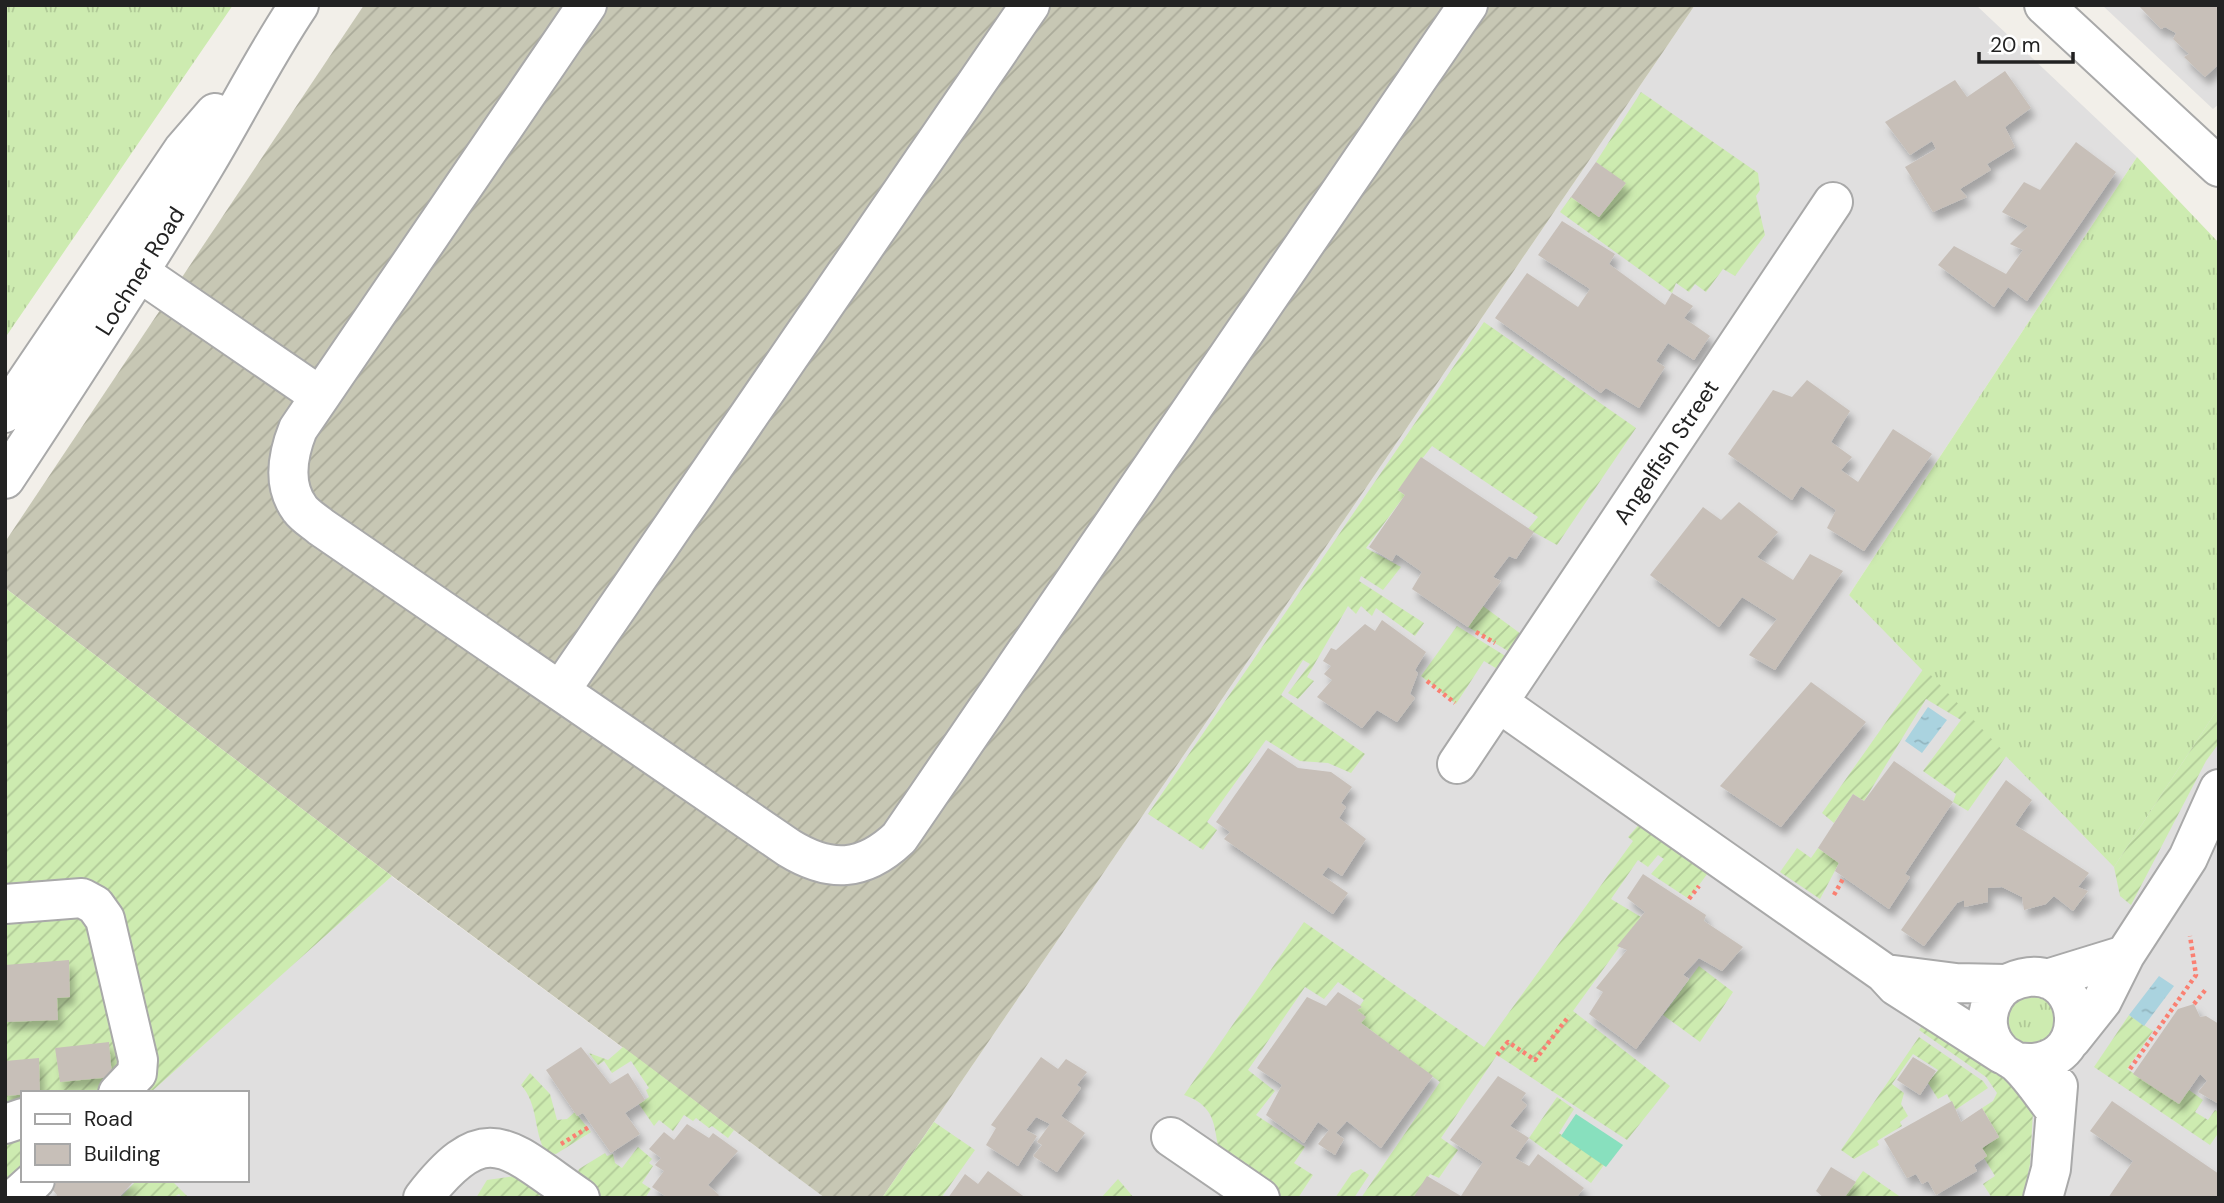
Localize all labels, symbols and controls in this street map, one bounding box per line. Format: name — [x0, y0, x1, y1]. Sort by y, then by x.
scale bar — [1979, 21, 2074, 65]
text: 20 m — [1990, 31, 2041, 59]
street label: Lochner Road — [89, 201, 191, 341]
street label: Angelfish Street — [1607, 374, 1725, 530]
legend — [21, 1091, 248, 1182]
text: Road — [84, 1105, 133, 1133]
text: Building — [84, 1140, 161, 1168]

